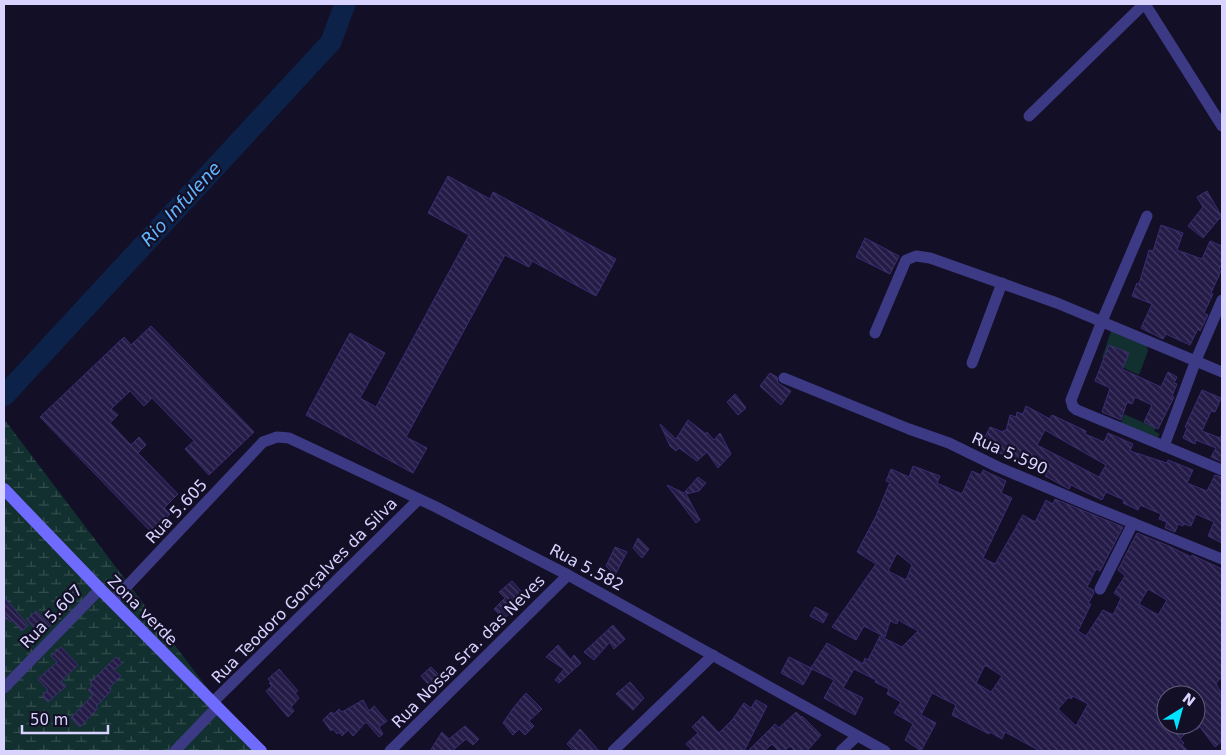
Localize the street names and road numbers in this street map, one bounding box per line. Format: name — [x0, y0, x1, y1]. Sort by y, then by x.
street label: Rua 5.590 — [969, 428, 1051, 479]
street label: Rua 5.605 — [142, 475, 211, 548]
street label: Rua Teodoro Gonçalves da Silva — [208, 494, 401, 687]
street label: Rua 5.582 — [546, 540, 627, 595]
street label: Zona verde — [104, 571, 182, 649]
street label: Rua Nossa Sra. das Neves — [388, 571, 549, 732]
street label: Rua 5.607 — [16, 581, 86, 652]

